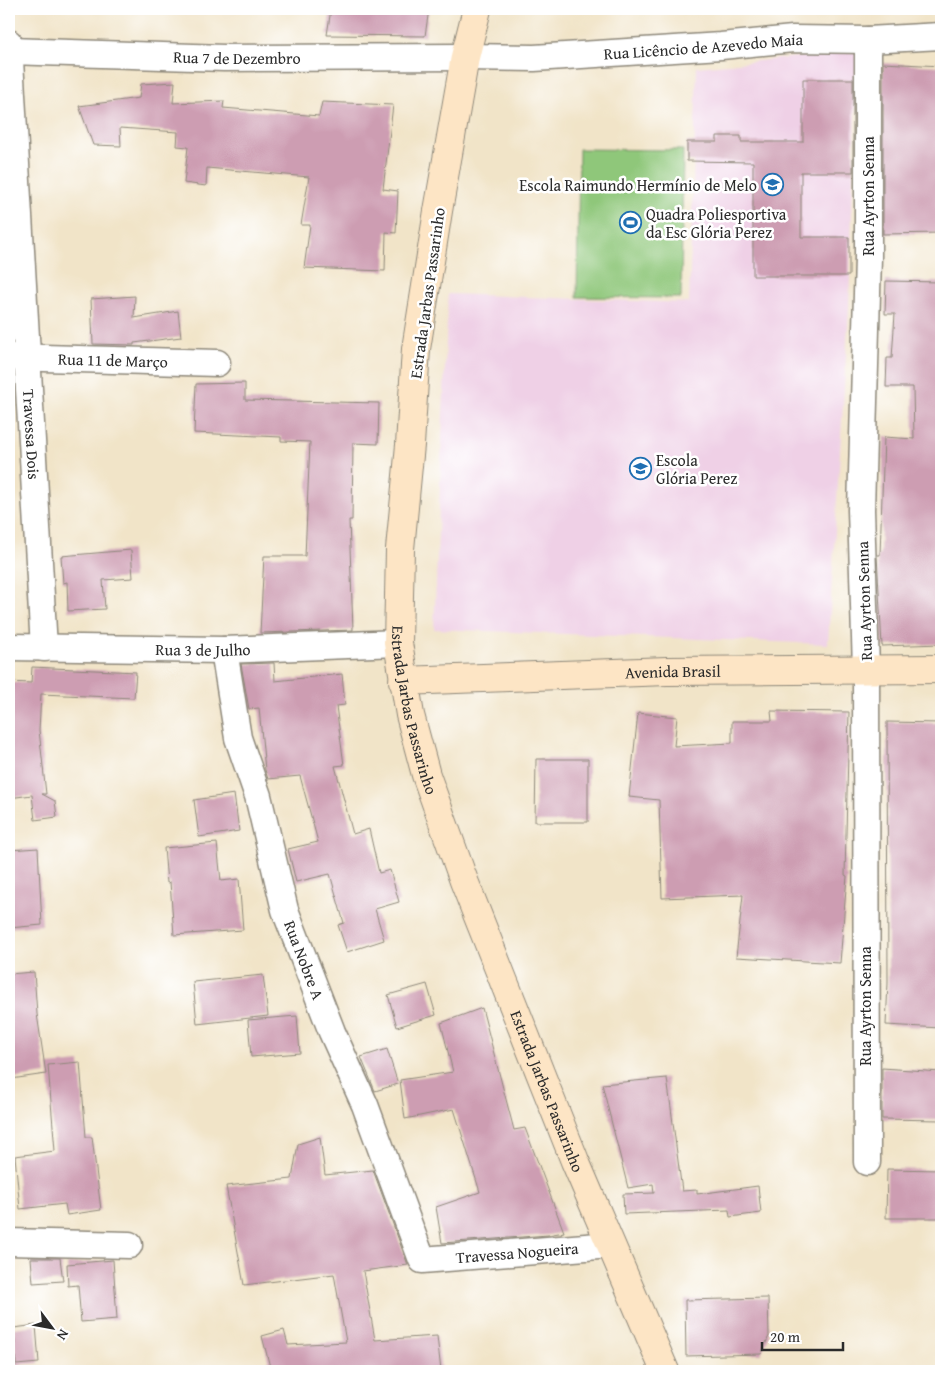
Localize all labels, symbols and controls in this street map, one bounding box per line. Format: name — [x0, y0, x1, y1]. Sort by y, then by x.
street label: Rua Licêncio de Azevedo Maia — [603, 27, 804, 66]
street label: Rua 7 de Dezembro — [173, 44, 301, 70]
street label: Rua Ayrton Senna — [856, 136, 880, 256]
place label: Escola Raimundo Hermínio de Melo — [519, 173, 757, 197]
school or university icon: Escola Raimundo Hermínio de Melo — [761, 173, 785, 197]
place label: Quadra Poliesportiva da Esc Glória Perez — [646, 202, 787, 244]
street label: Estrada Jarbas Passarinho — [403, 206, 451, 380]
sports icon: Quadra Poliesportiva da Esc Glória Perez — [618, 211, 642, 235]
street label: Rua 11 de Março — [58, 346, 168, 374]
street label: Travessa Dois — [17, 389, 46, 480]
place label: Escola Glória Perez — [656, 448, 737, 490]
school or university icon: Escola Glória Perez — [628, 457, 652, 481]
street label: Rua Ayrton Senna — [850, 540, 878, 661]
street label: Estrada Jarbas Passarinho — [386, 625, 444, 798]
street label: Rua 3 de Julho — [155, 637, 251, 662]
street label: Avenida Brasil — [625, 659, 721, 685]
street label: Rua Nobre A — [278, 917, 330, 1003]
street label: Rua Ayrton Senna — [853, 946, 877, 1066]
street label: Estrada Jarbas Passarinho — [504, 1007, 590, 1176]
street label: Travessa Nogueira — [455, 1236, 580, 1269]
north arrow — [28, 1302, 78, 1352]
scale bar — [762, 1320, 844, 1352]
text: N — [52, 1326, 74, 1345]
text: 20 m — [770, 1326, 801, 1347]

